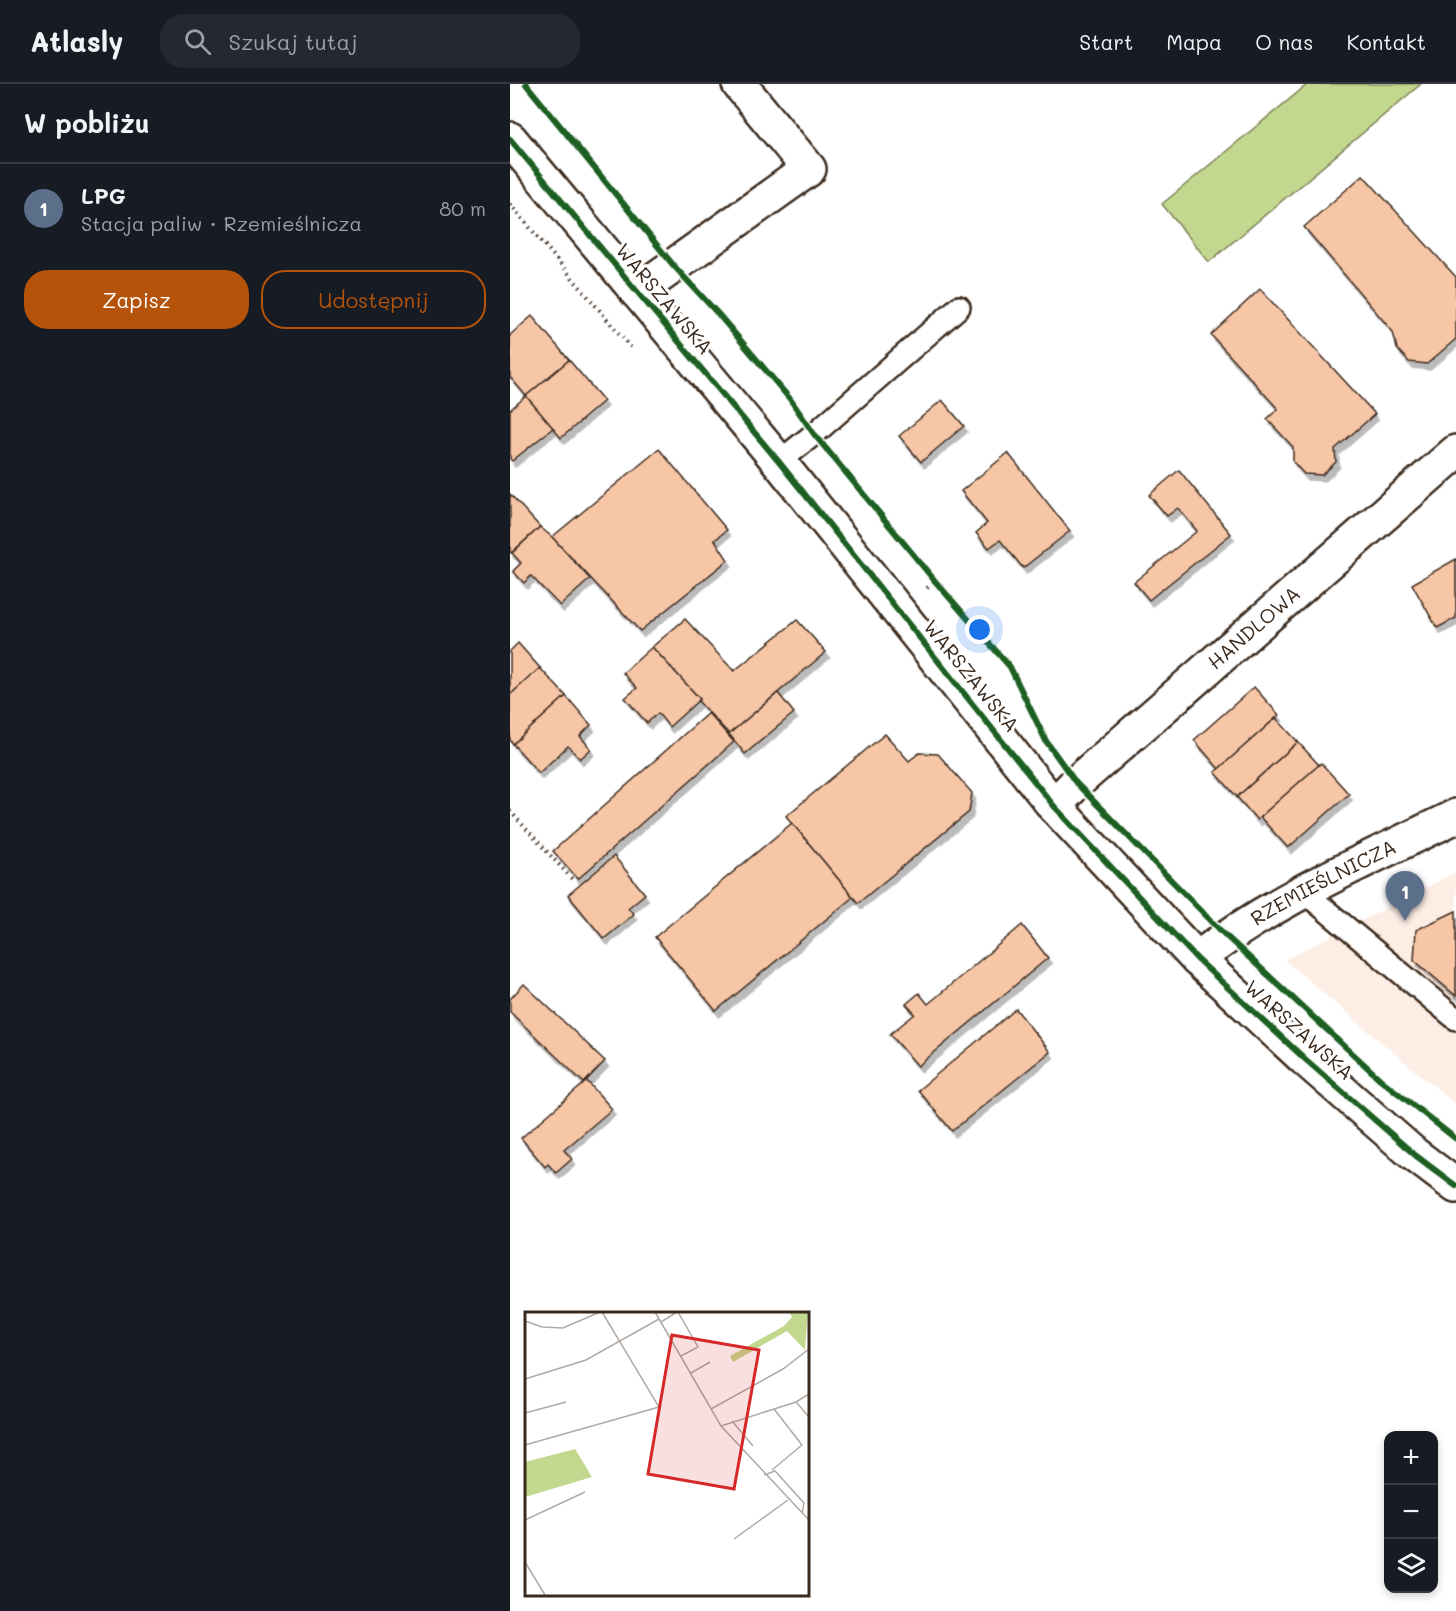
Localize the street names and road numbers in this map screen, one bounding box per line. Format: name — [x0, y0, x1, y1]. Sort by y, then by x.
street label: WARSZAWSKA — [611, 237, 719, 359]
street label: HANDLOWA — [1202, 580, 1305, 674]
street label: WARSZAWSKA — [918, 614, 1025, 737]
street label: RZEMIEŚLNICZA — [1245, 833, 1400, 931]
street label: WARSZAWSKA — [1240, 974, 1359, 1085]

